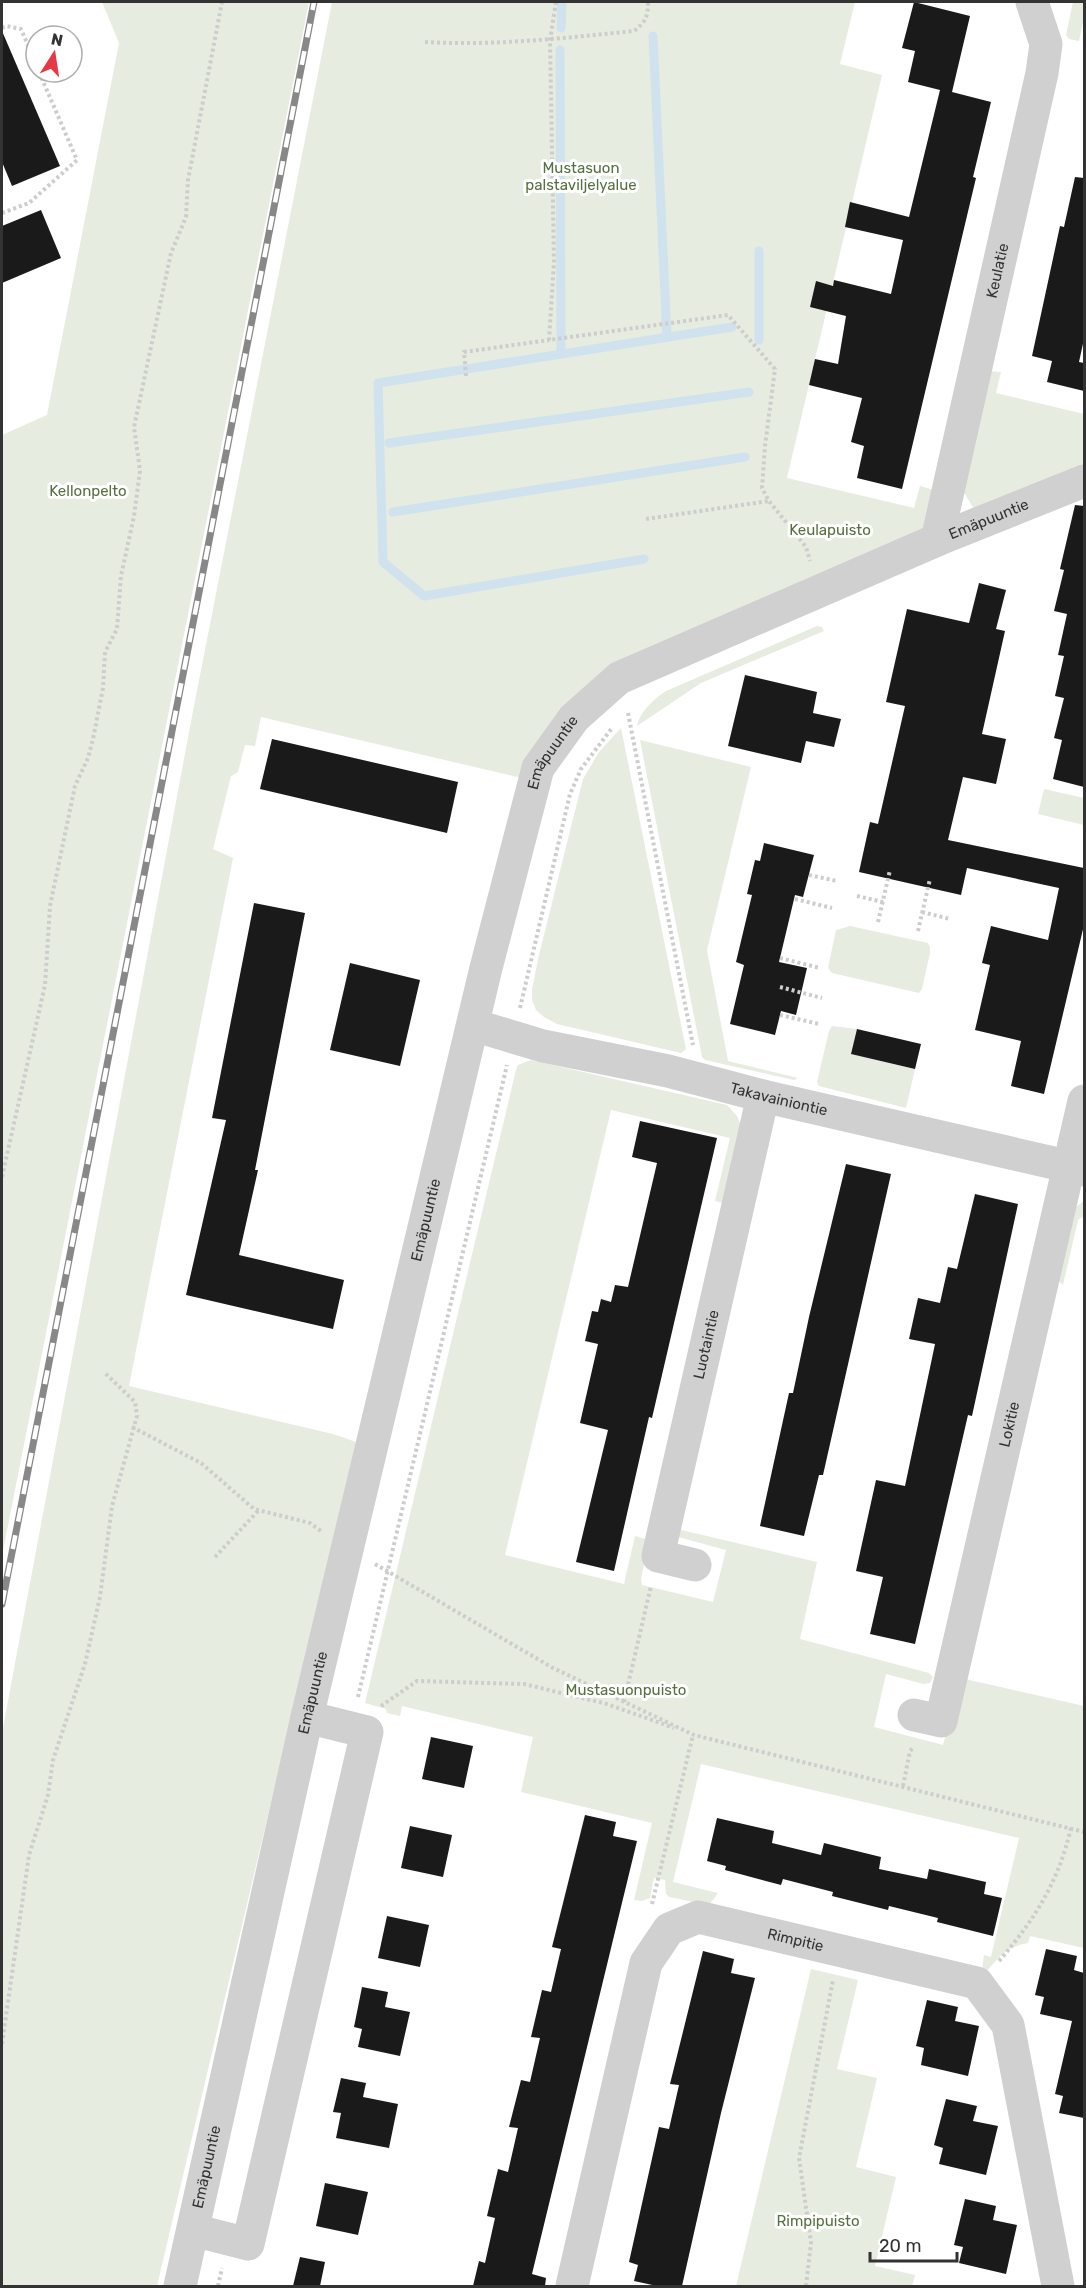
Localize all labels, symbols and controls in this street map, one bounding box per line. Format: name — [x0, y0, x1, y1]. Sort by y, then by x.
north arrow — [24, 24, 84, 84]
text: N — [49, 29, 65, 50]
park label: Mustasuon palstaviljelyalue — [525, 159, 637, 194]
street label: Keulatie — [983, 242, 1012, 300]
park label: Kellonpelto — [49, 482, 127, 500]
street label: Emäpuuntie — [946, 495, 1031, 543]
park label: Keulapuisto — [789, 521, 871, 539]
street label: Emäpuuntie — [524, 712, 582, 792]
street label: Takavainiontie — [728, 1079, 829, 1120]
street label: Emäpuuntie — [407, 1177, 444, 1263]
street label: Luotaintie — [690, 1308, 723, 1381]
street label: Lokitie — [995, 1400, 1023, 1449]
street label: Emäpuuntie — [294, 1649, 331, 1736]
park label: Mustasuonpuisto — [566, 1681, 686, 1699]
street label: Rimpitie — [766, 1925, 825, 1955]
street label: Emäpuuntie — [189, 2124, 225, 2210]
park label: Rimpipuisto — [776, 2212, 860, 2230]
scale bar — [870, 2225, 957, 2263]
text: 20 m — [879, 2235, 921, 2257]

